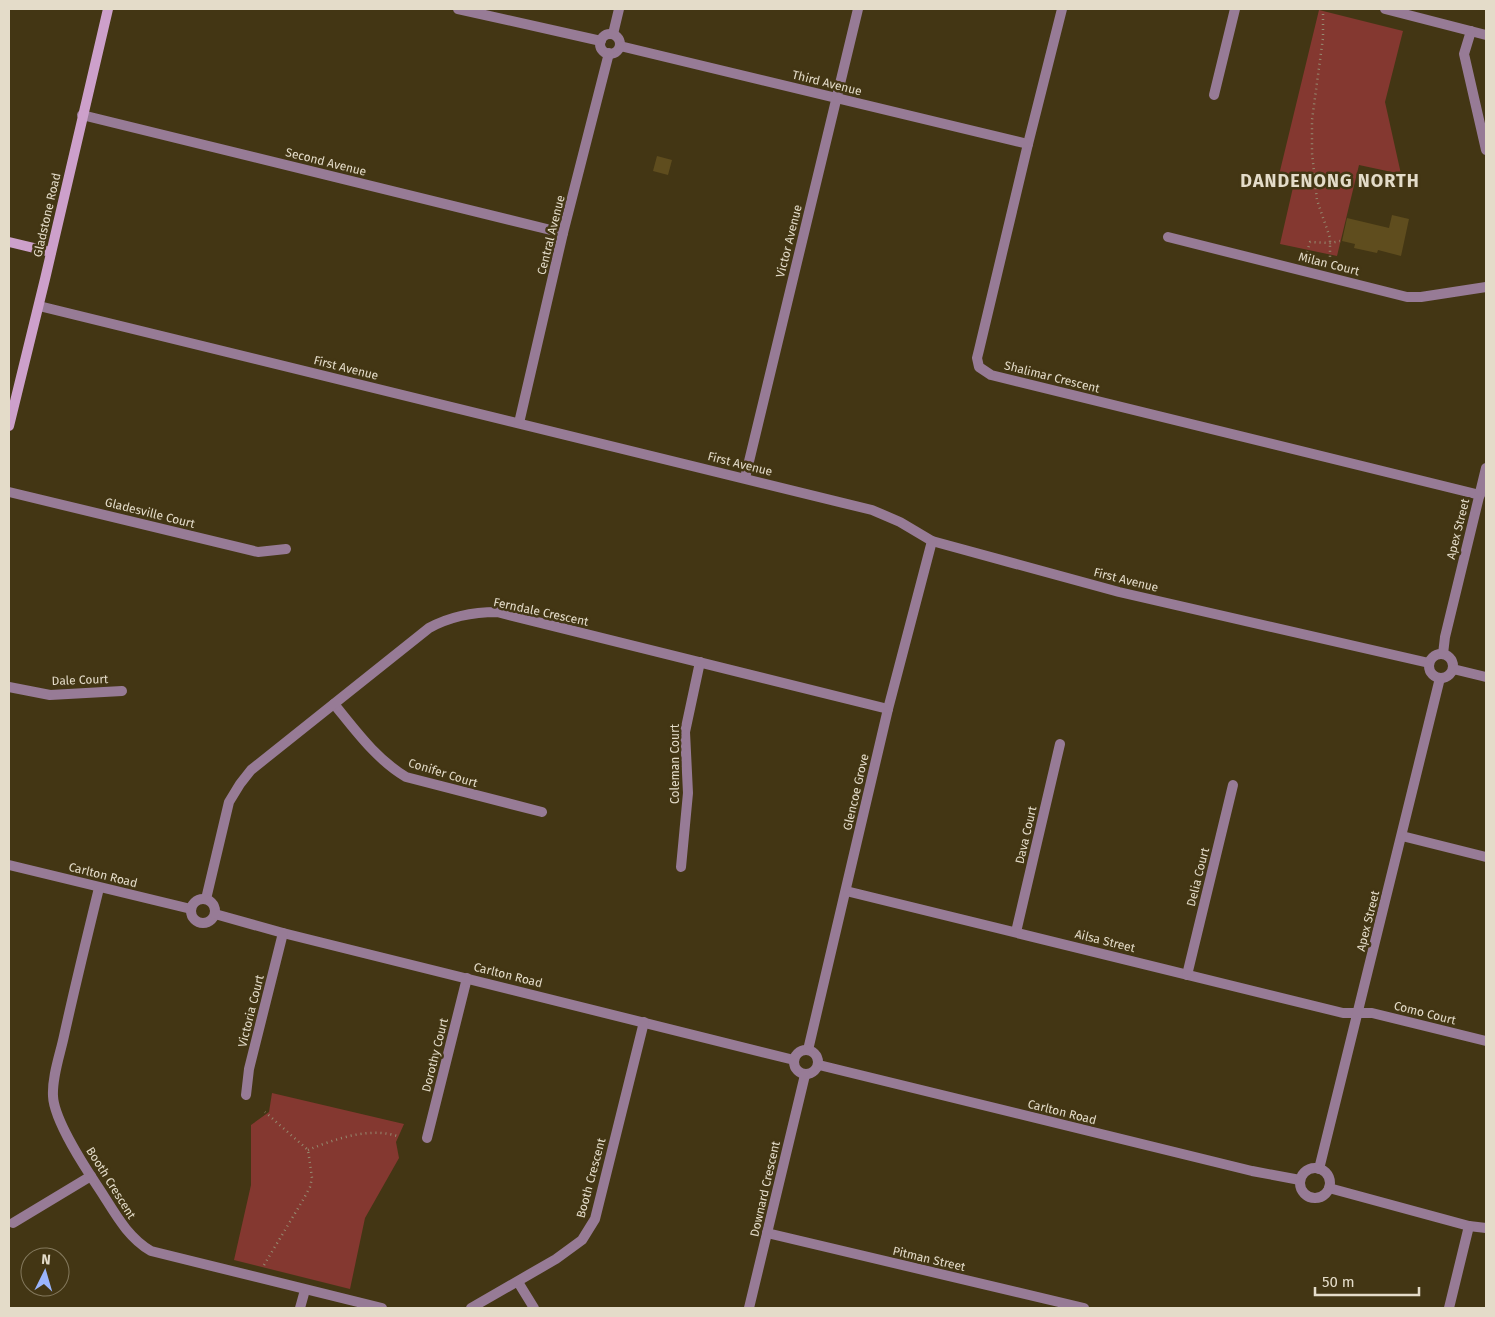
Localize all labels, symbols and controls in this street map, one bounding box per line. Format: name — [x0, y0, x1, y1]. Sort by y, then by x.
street label: Third Avenue — [791, 68, 863, 98]
street label: Second Avenue — [284, 145, 368, 179]
district label: DANDENONG NORTH — [1240, 170, 1420, 192]
street label: Gladstone Road — [31, 172, 63, 258]
street label: Central Avenue — [534, 194, 568, 276]
street label: Victor Avenue — [773, 203, 805, 279]
street label: Milan Court — [1297, 250, 1362, 278]
street label: First Avenue — [312, 353, 380, 383]
street label: Shalimar Crescent — [1003, 358, 1102, 396]
street label: First Avenue — [706, 449, 774, 479]
street label: Gladesville Court — [104, 495, 197, 531]
street label: Apex Street — [1444, 497, 1472, 561]
street label: First Avenue — [1092, 565, 1160, 595]
street label: Ferndale Crescent — [492, 595, 590, 629]
street label: Dale Court — [51, 672, 109, 688]
street label: Coleman Court — [668, 723, 682, 804]
street label: Glencoe Grove — [840, 752, 872, 832]
street label: Conifer Court — [407, 756, 480, 790]
street label: Dava Court — [1013, 804, 1040, 865]
street label: Delia Court — [1184, 845, 1212, 908]
street label: Carlton Road — [67, 860, 139, 890]
street label: Apex Street — [1354, 889, 1382, 953]
street label: Ailsa Street — [1073, 927, 1137, 955]
street label: Carlton Road — [472, 960, 544, 990]
street label: Victoria Court — [235, 973, 267, 1049]
street label: Como Court — [1393, 999, 1458, 1028]
street label: Dorothy Court — [419, 1016, 451, 1093]
street label: Carlton Road — [1026, 1097, 1098, 1127]
street label: Booth Crescent — [574, 1136, 609, 1220]
street label: Downard Crescent — [747, 1139, 783, 1238]
street label: Booth Crescent — [83, 1144, 139, 1222]
street label: Pitman Street — [891, 1244, 967, 1274]
north arrow — [20, 1247, 70, 1297]
text: N — [41, 1251, 51, 1268]
scale bar — [1315, 1264, 1419, 1296]
text: 50 m — [1322, 1273, 1355, 1291]

